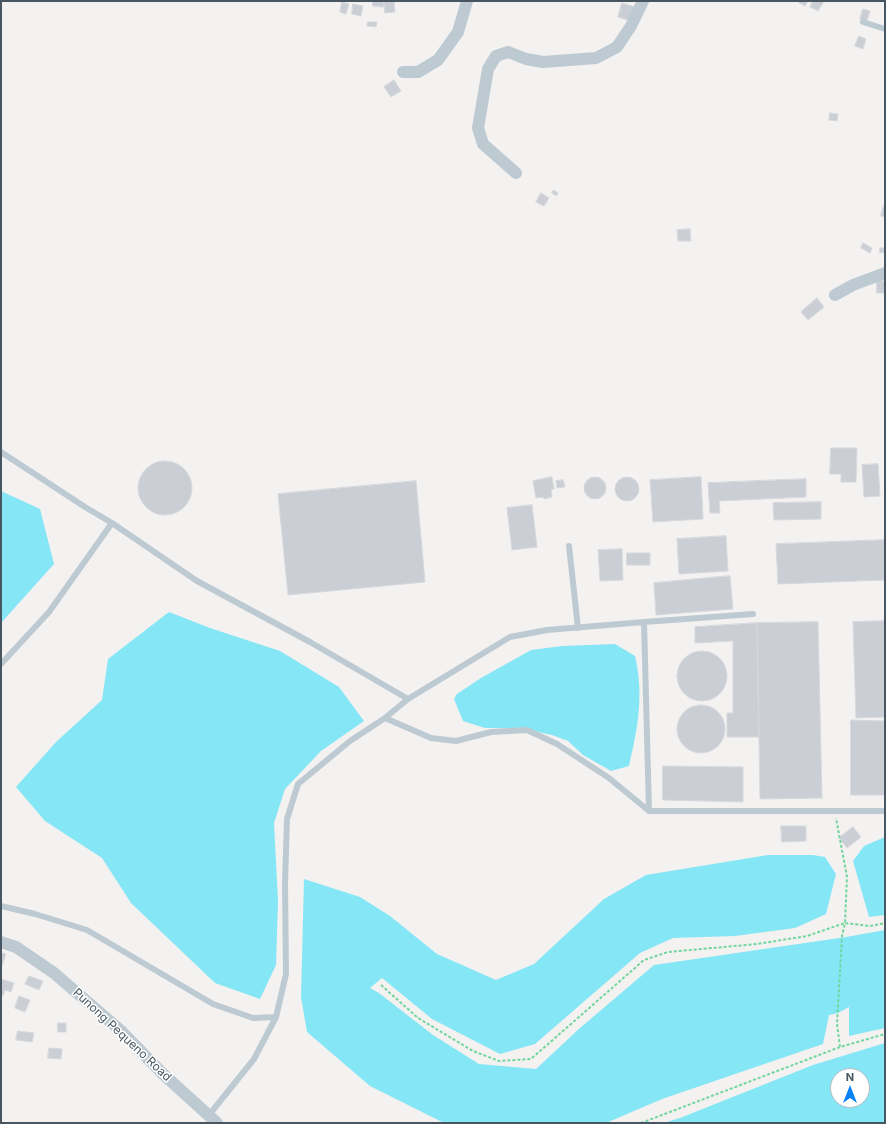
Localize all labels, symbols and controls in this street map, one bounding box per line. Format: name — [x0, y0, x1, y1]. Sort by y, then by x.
street label: Punong Pequeno Road — [70, 986, 174, 1084]
north arrow — [830, 1068, 870, 1108]
text: N — [846, 1070, 854, 1084]

